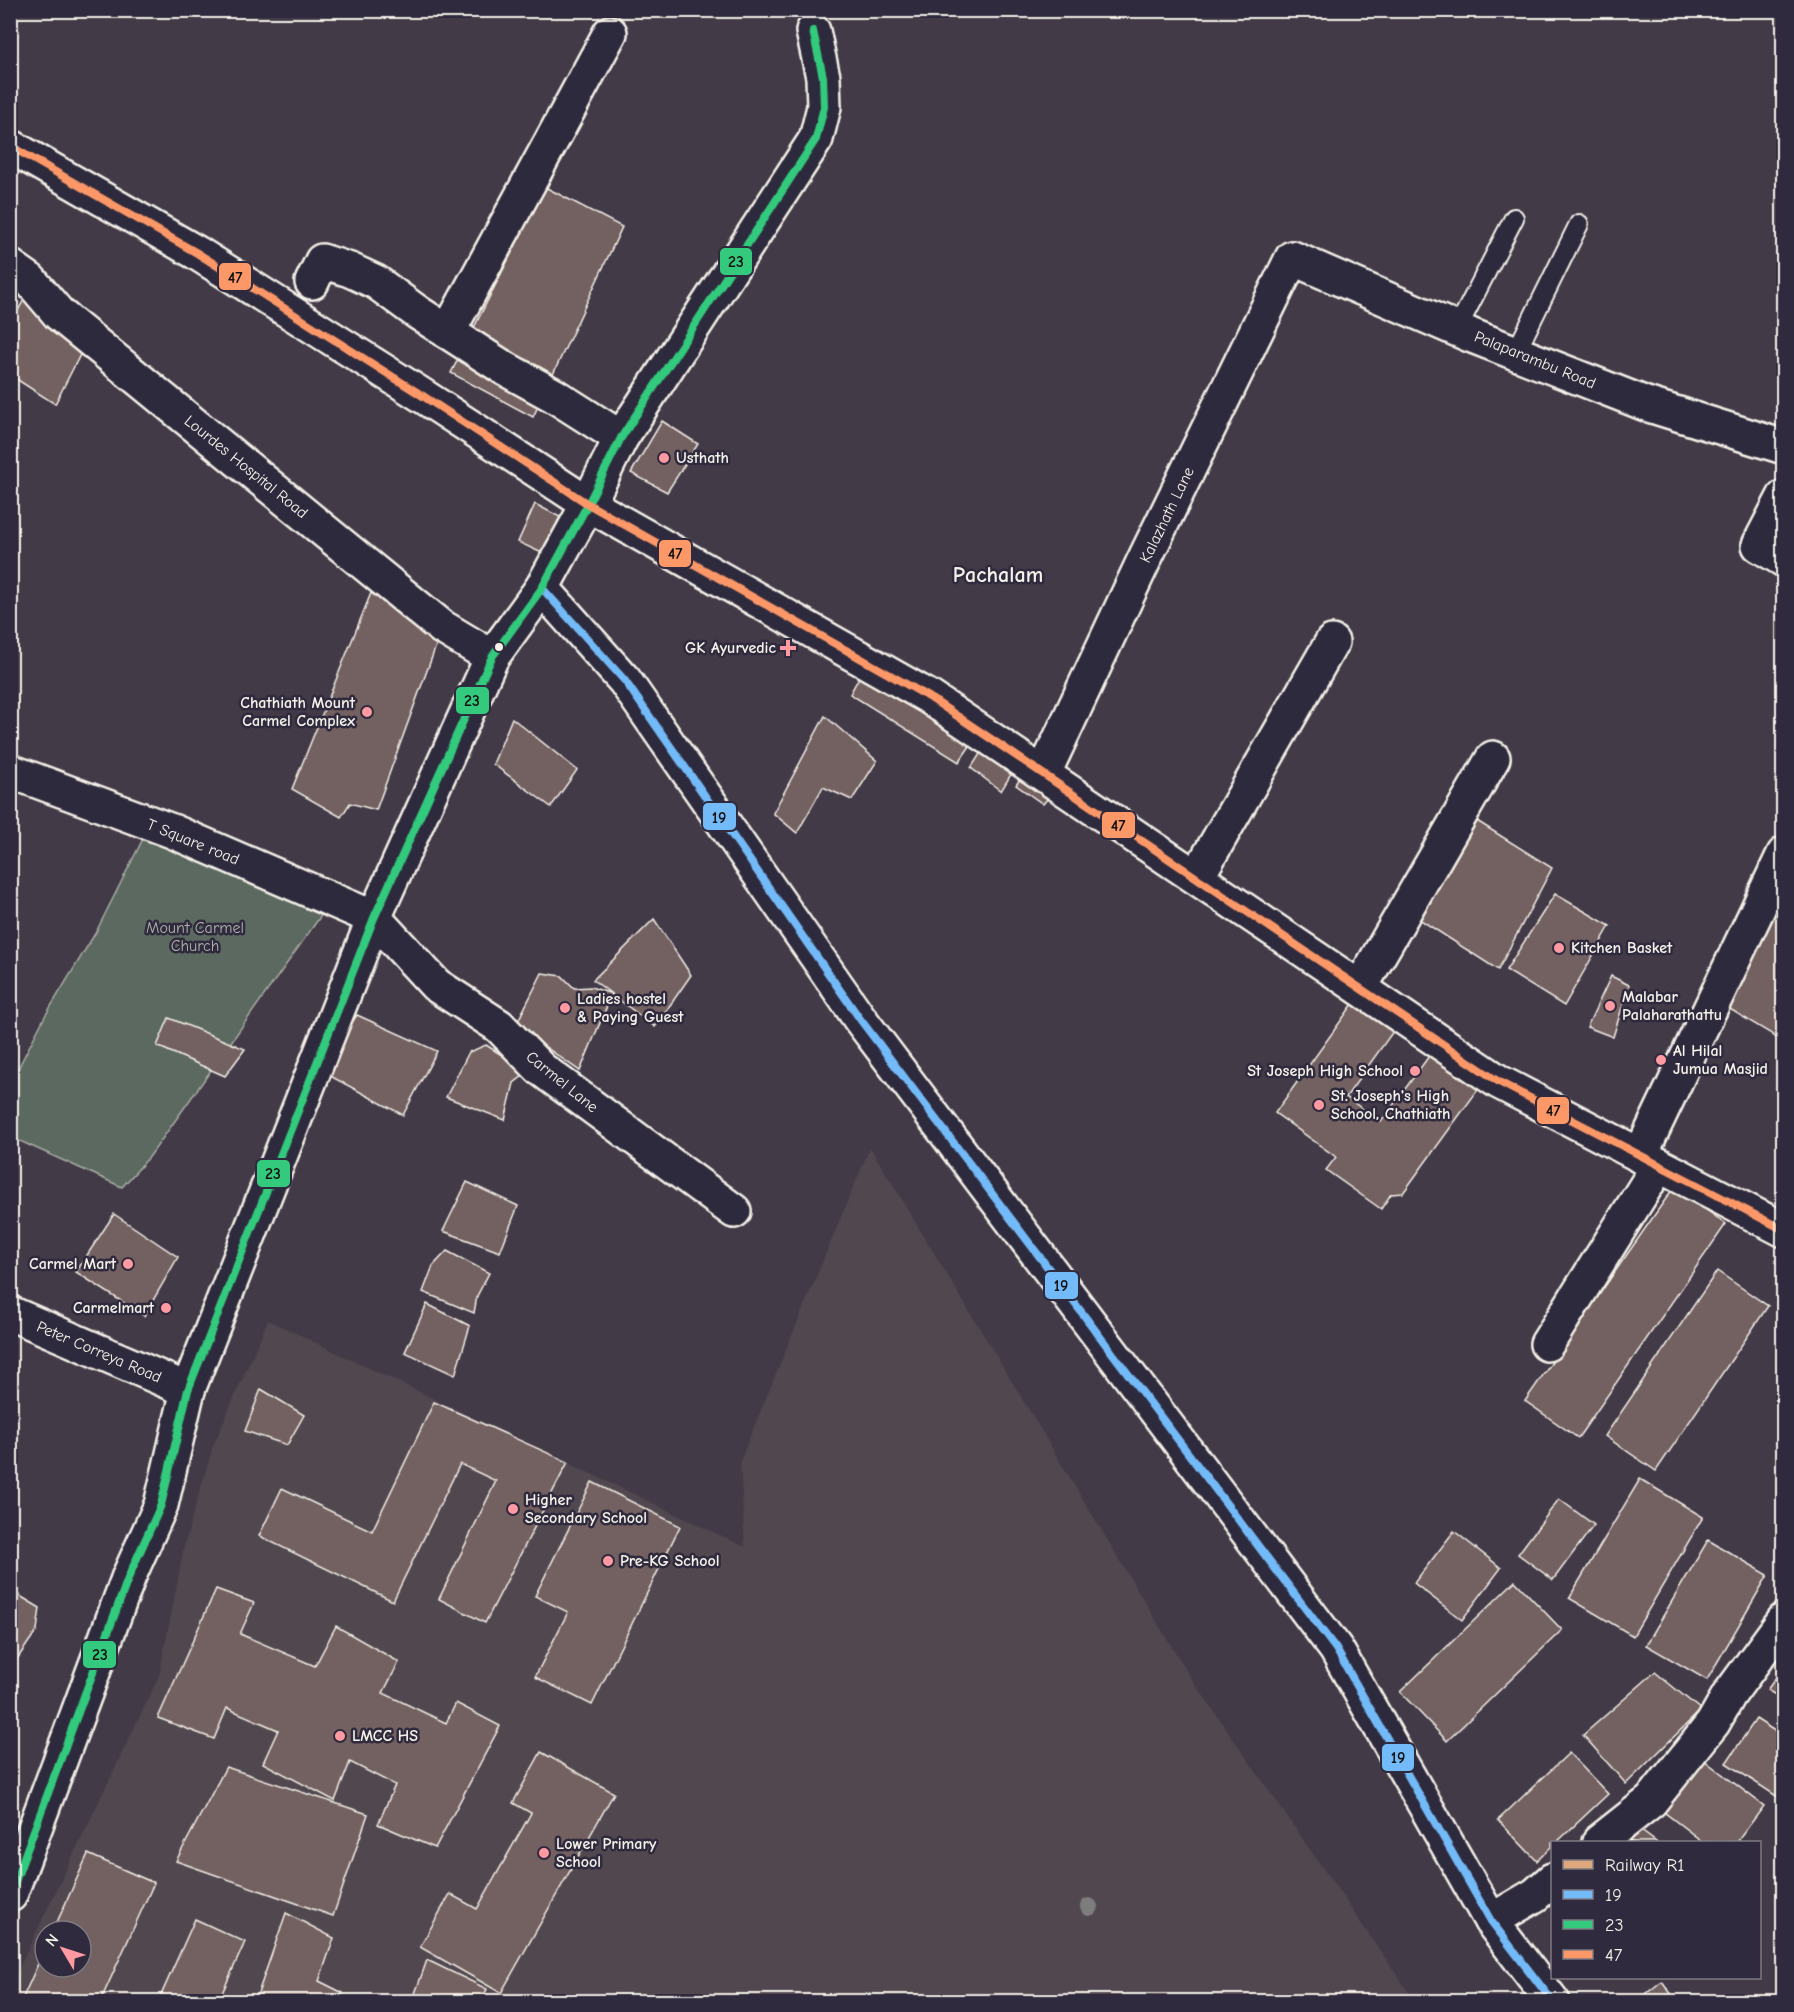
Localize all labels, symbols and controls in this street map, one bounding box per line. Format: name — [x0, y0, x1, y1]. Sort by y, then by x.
line badge: 23 — [719, 247, 753, 276]
text: 23 — [728, 253, 744, 271]
line badge: 47 — [218, 262, 252, 291]
text: 47 — [228, 269, 243, 287]
street label: Palaparambu Road — [1472, 327, 1598, 393]
street label: Lourdes Hospital Road — [181, 412, 311, 522]
place label: Usthath — [676, 449, 729, 467]
marker: Usthath — [657, 451, 671, 465]
street label: Kalazhath Lane — [1136, 464, 1198, 566]
line badge: 47 — [658, 539, 692, 568]
text: 47 — [668, 545, 683, 563]
district label: Pachalam — [953, 562, 1043, 588]
place label: GK Ayurvedic — [685, 639, 776, 657]
unlabelled marker — [493, 641, 505, 653]
marker: GK Ayurvedic — [781, 641, 795, 655]
line badge: 23 — [455, 686, 490, 715]
text: 23 — [464, 692, 480, 710]
place label: Chathiath Mount Carmel Complex — [240, 694, 356, 730]
marker: Chathiath Mount Carmel Complex — [360, 705, 374, 719]
line badge: 19 — [702, 802, 737, 831]
text: 19 — [712, 809, 726, 827]
line badge: 47 — [1101, 811, 1136, 839]
street label: T Square road — [144, 815, 242, 869]
text: 47 — [1111, 817, 1126, 835]
park label: Mount Carmel Church — [146, 919, 244, 955]
place label: Kitchen Basket — [1571, 939, 1673, 957]
marker: Kitchen Basket — [1552, 941, 1566, 955]
place label: Malabar Palaharathattu — [1622, 988, 1722, 1024]
place label: Ladies hostel & Paying Guest — [577, 990, 684, 1026]
marker: Malabar Palaharathattu — [1603, 999, 1617, 1013]
marker: Ladies hostel & Paying Guest — [558, 1001, 572, 1015]
place label: Al Hilal Jumua Masjid — [1673, 1042, 1768, 1078]
street label: Carmel Lane — [522, 1048, 602, 1116]
marker: Al Hilal Jumua Masjid — [1654, 1053, 1668, 1067]
place label: St Joseph High School — [1247, 1062, 1403, 1080]
marker: St Joseph High School — [1408, 1064, 1422, 1078]
place label: St. Joseph's High School, Chathiath — [1331, 1087, 1450, 1123]
line badge: 47 — [1536, 1096, 1570, 1125]
marker: St. Joseph's High School, Chathiath — [1312, 1098, 1326, 1112]
text: 47 — [1546, 1102, 1561, 1120]
line badge: 23 — [256, 1159, 291, 1188]
text: 23 — [265, 1165, 281, 1183]
place label: Carmel Mart — [29, 1255, 117, 1273]
marker: Carmel Mart — [121, 1257, 135, 1271]
line badge: 19 — [1044, 1271, 1079, 1300]
text: 19 — [1054, 1277, 1068, 1295]
place label: Carmelmart — [73, 1299, 155, 1317]
marker: Carmelmart — [159, 1301, 173, 1315]
street label: Peter Correya Road — [34, 1318, 164, 1386]
place label: Higher Secondary School — [525, 1491, 647, 1527]
marker: Higher Secondary School — [506, 1502, 520, 1516]
place label: Pre-KG School — [620, 1552, 720, 1570]
marker: Pre-KG School — [601, 1554, 615, 1568]
line badge: 23 — [82, 1640, 117, 1669]
text: 23 — [92, 1646, 108, 1664]
place label: LMCC HS — [352, 1727, 418, 1745]
marker: LMCC HS — [333, 1729, 347, 1743]
line badge: 19 — [1381, 1743, 1415, 1772]
text: 19 — [1391, 1749, 1405, 1767]
place label: Lower Primary School — [556, 1835, 657, 1871]
legend — [1551, 1841, 1761, 1979]
marker: Lower Primary School — [537, 1846, 551, 1860]
text: Railway R1 — [1605, 1855, 1684, 1876]
text: 19 — [1605, 1885, 1622, 1906]
text: 23 — [1605, 1915, 1624, 1936]
north arrow — [33, 1919, 93, 1979]
text: N — [42, 1930, 62, 1950]
text: 47 — [1605, 1945, 1623, 1966]

